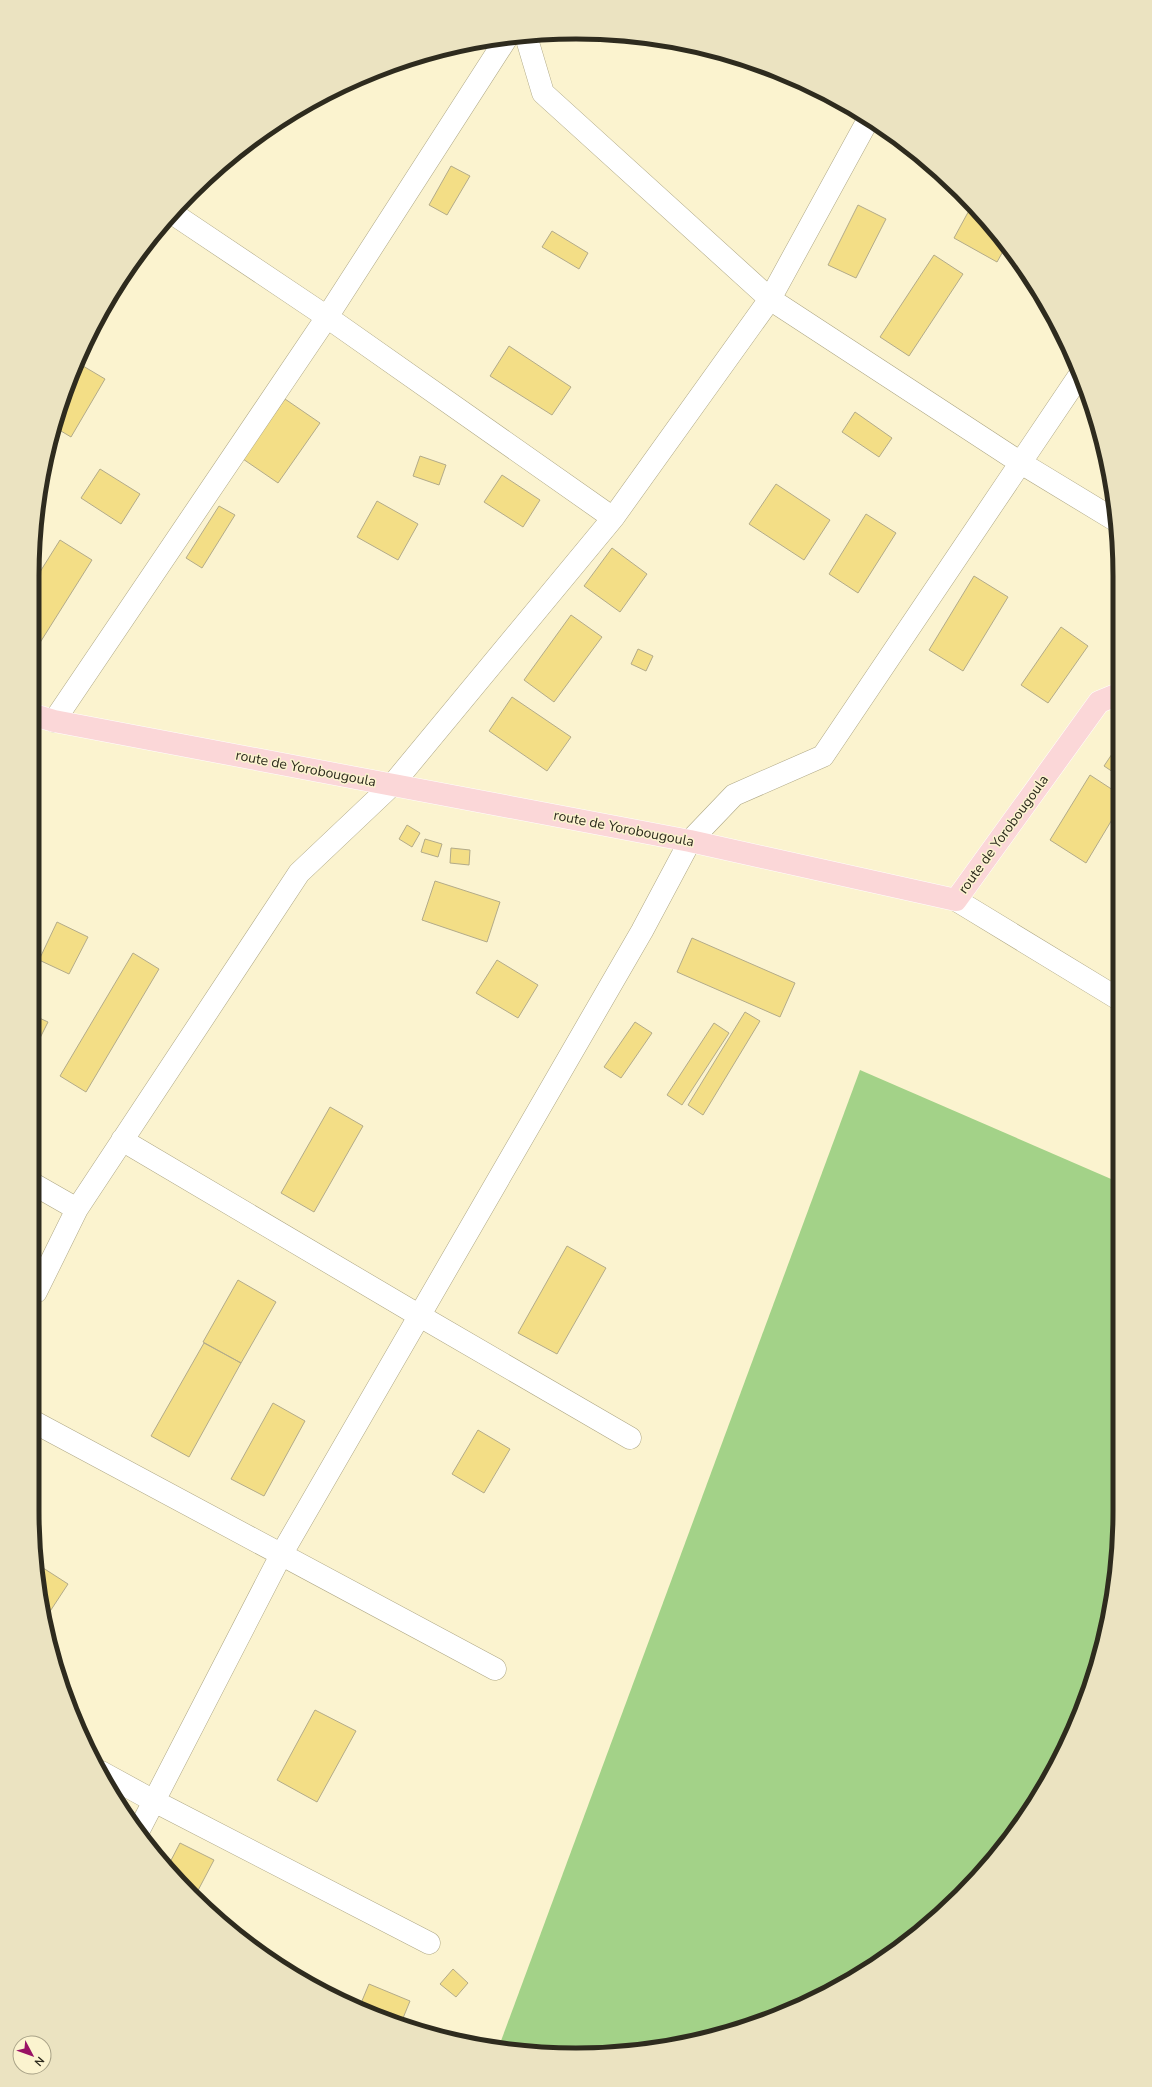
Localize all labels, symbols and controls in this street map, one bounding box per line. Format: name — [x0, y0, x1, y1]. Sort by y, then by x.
street label: route de Yorobougoula — [234, 746, 378, 791]
street label: route de Yorobougoula — [954, 771, 1053, 898]
street label: route de Yorobougoula — [552, 806, 696, 851]
north arrow — [12, 2035, 52, 2075]
text: N — [31, 2053, 48, 2069]

